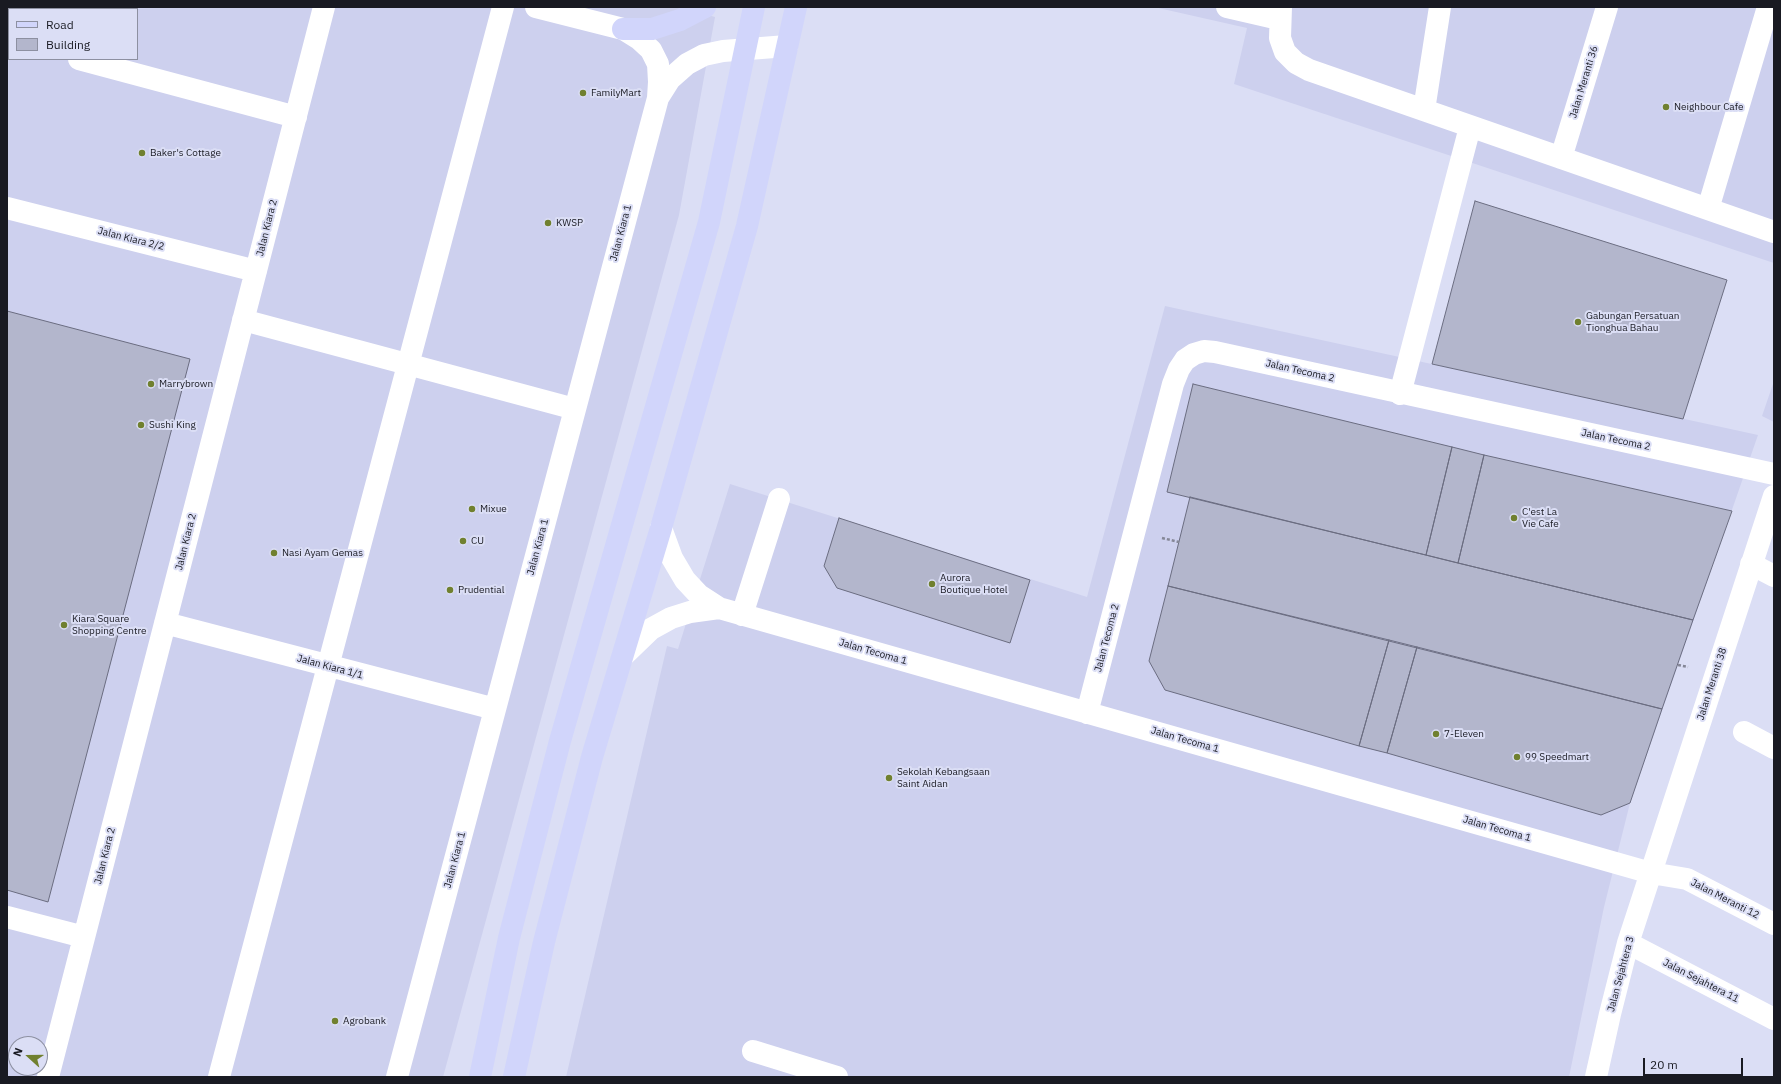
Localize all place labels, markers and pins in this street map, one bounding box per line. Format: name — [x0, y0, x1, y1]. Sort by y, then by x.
place label: FamilyMart — [591, 87, 641, 99]
marker: FamilyMart — [578, 88, 588, 98]
place label: Neighbour Cafe — [1674, 101, 1743, 113]
marker: Neighbour Cafe — [1661, 102, 1671, 112]
place label: Baker's Cottage — [150, 147, 221, 159]
marker: Baker's Cottage — [137, 148, 147, 158]
place label: KWSP — [556, 217, 583, 229]
marker: KWSP — [543, 218, 553, 228]
place label: Gabungan Persatuan Tionghua Bahau — [1586, 310, 1680, 334]
marker: Gabungan Persatuan Tionghua Bahau — [1573, 317, 1583, 327]
place label: Marrybrown — [159, 378, 213, 390]
marker: Marrybrown — [146, 379, 156, 389]
place label: Sushi King — [149, 419, 196, 431]
marker: Sushi King — [136, 420, 146, 430]
place label: Mixue — [480, 503, 507, 515]
marker: Mixue — [467, 504, 477, 514]
place label: C'est La Vie Cafe — [1522, 506, 1559, 530]
marker: C'est La Vie Cafe — [1509, 513, 1519, 523]
place label: CU — [471, 535, 484, 547]
marker: CU — [458, 536, 468, 546]
place label: Nasi Ayam Gemas — [282, 547, 363, 559]
marker: Nasi Ayam Gemas — [269, 548, 279, 558]
place label: Aurora Boutique Hotel — [940, 572, 1007, 596]
marker: Aurora Boutique Hotel — [927, 579, 937, 589]
place label: Prudential — [458, 584, 504, 596]
marker: Prudential — [445, 585, 455, 595]
place label: Kiara Square Shopping Centre — [72, 613, 147, 636]
marker: Kiara Square Shopping Centre — [59, 620, 69, 630]
place label: 7-Eleven — [1444, 728, 1484, 740]
marker: 7-Eleven — [1431, 729, 1441, 739]
place label: 99 Speedmart — [1525, 751, 1589, 763]
marker: 99 Speedmart — [1512, 752, 1522, 762]
place label: Sekolah Kebangsaan Saint Aidan — [897, 766, 990, 790]
marker: Sekolah Kebangsaan Saint Aidan — [884, 773, 894, 783]
place label: Agrobank — [343, 1015, 386, 1027]
marker: Agrobank — [330, 1016, 340, 1026]

